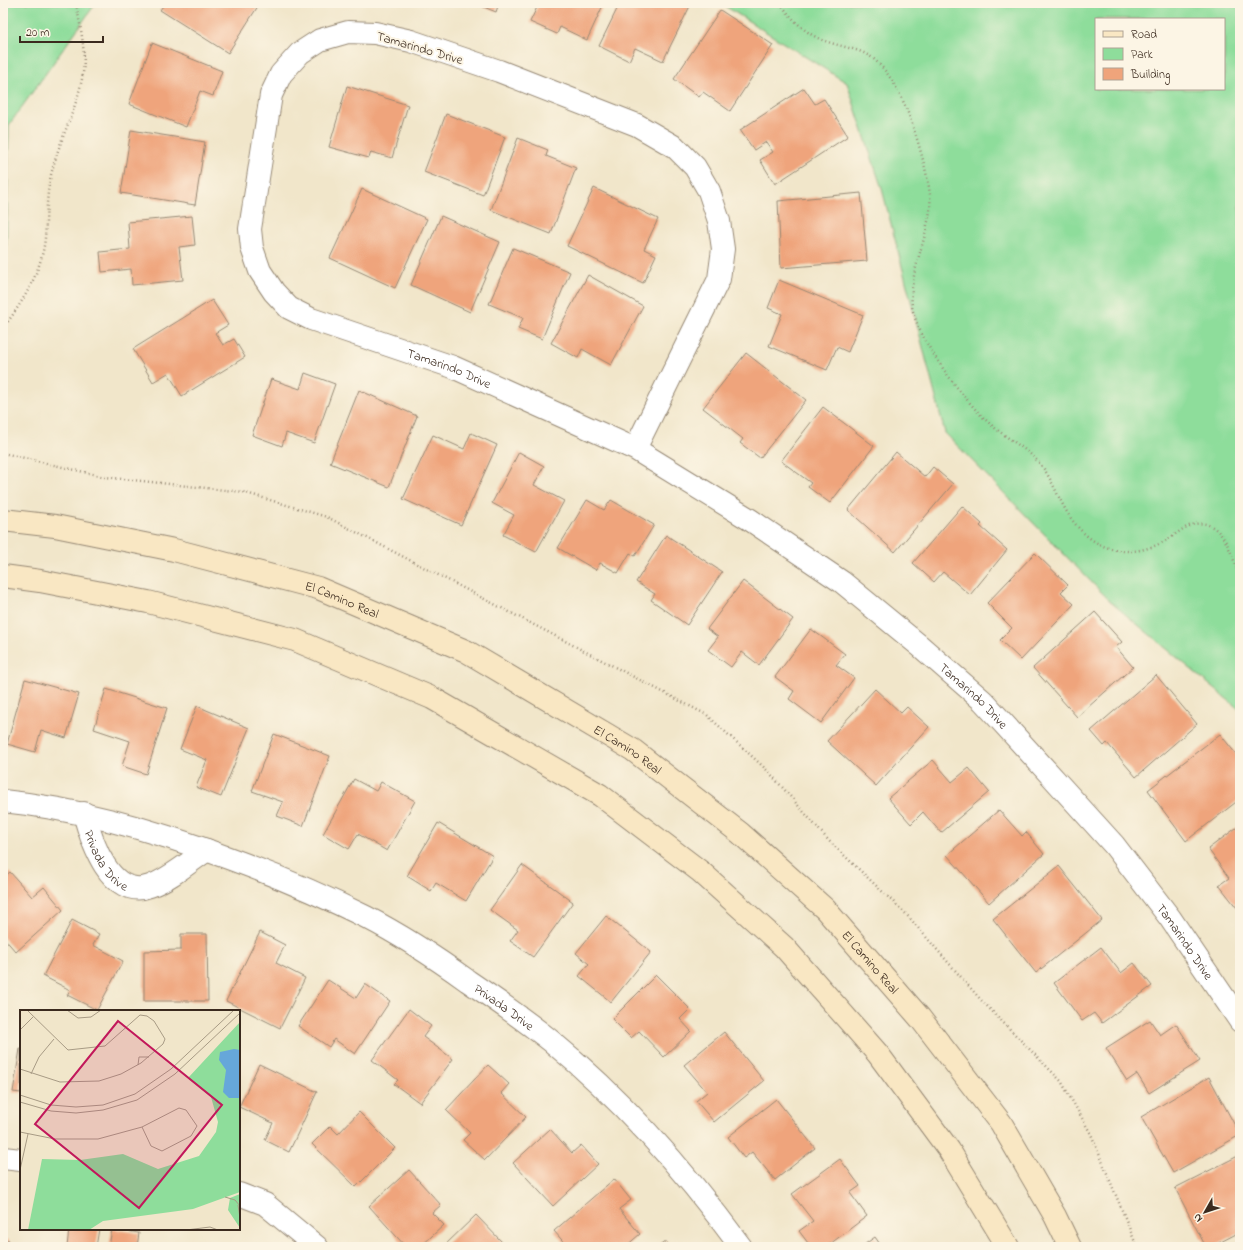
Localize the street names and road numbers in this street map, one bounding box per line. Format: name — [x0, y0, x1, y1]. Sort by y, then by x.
street label: Tamarindo Drive — [374, 27, 465, 70]
street label: Tamarindo Drive — [404, 344, 494, 394]
street label: El Camino Real — [303, 577, 382, 624]
street label: Tamarindo Drive — [934, 659, 1012, 734]
street label: El Camino Real — [590, 721, 665, 780]
street label: Privada Drive — [79, 828, 131, 896]
street label: Tamarindo Drive — [1151, 900, 1217, 984]
street label: El Camino Real — [837, 927, 903, 999]
street label: Privada Drive — [470, 980, 538, 1036]

